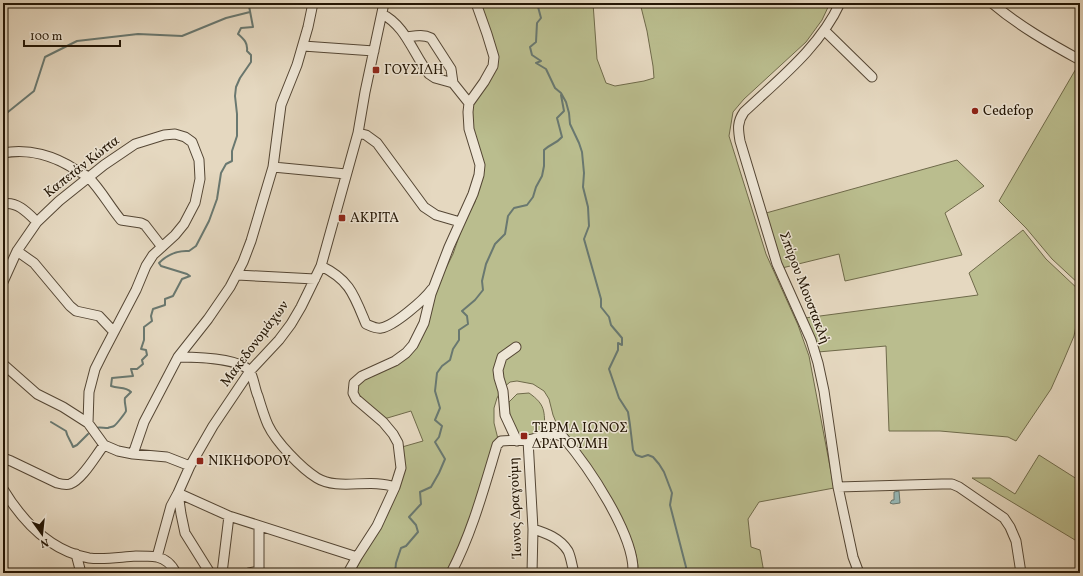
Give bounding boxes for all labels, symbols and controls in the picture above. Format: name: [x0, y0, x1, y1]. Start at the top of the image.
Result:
scale bar: [24, 22, 120, 48]
text: 100 m: [30, 29, 63, 45]
place label: ΓΟΥΣΙΔΗ: [384, 61, 444, 80]
marker: ΓΟΥΣΙΔΗ: [371, 65, 381, 75]
place label: Cedefop: [983, 102, 1034, 121]
marker: Cedefop: [970, 106, 980, 116]
street label: Καπετάν Κώττα: [40, 131, 124, 203]
place label: ΑΚΡΙΤΑ: [350, 209, 399, 228]
marker: ΑΚΡΙΤΑ: [337, 213, 347, 223]
street label: Σπύρου Μουστακλή: [774, 229, 834, 347]
street label: Μακεδονομάχων: [216, 297, 294, 391]
place label: ΤΕΡΜΑ ΙΩΝΟΣ ΔΡΑΓΟΥΜΗ: [532, 419, 628, 454]
marker: ΤΕΡΜΑ ΙΩΝΟΣ ΔΡΑΓΟΥΜΗ: [519, 431, 529, 441]
place label: ΝΙΚΗΦΟΡΟΥ: [208, 452, 291, 471]
marker: ΝΙΚΗΦΟΡΟΥ: [195, 456, 205, 466]
street label: Ίωνος Δραγούμη: [505, 457, 527, 559]
north arrow: [22, 514, 62, 554]
text: N: [38, 534, 50, 550]

